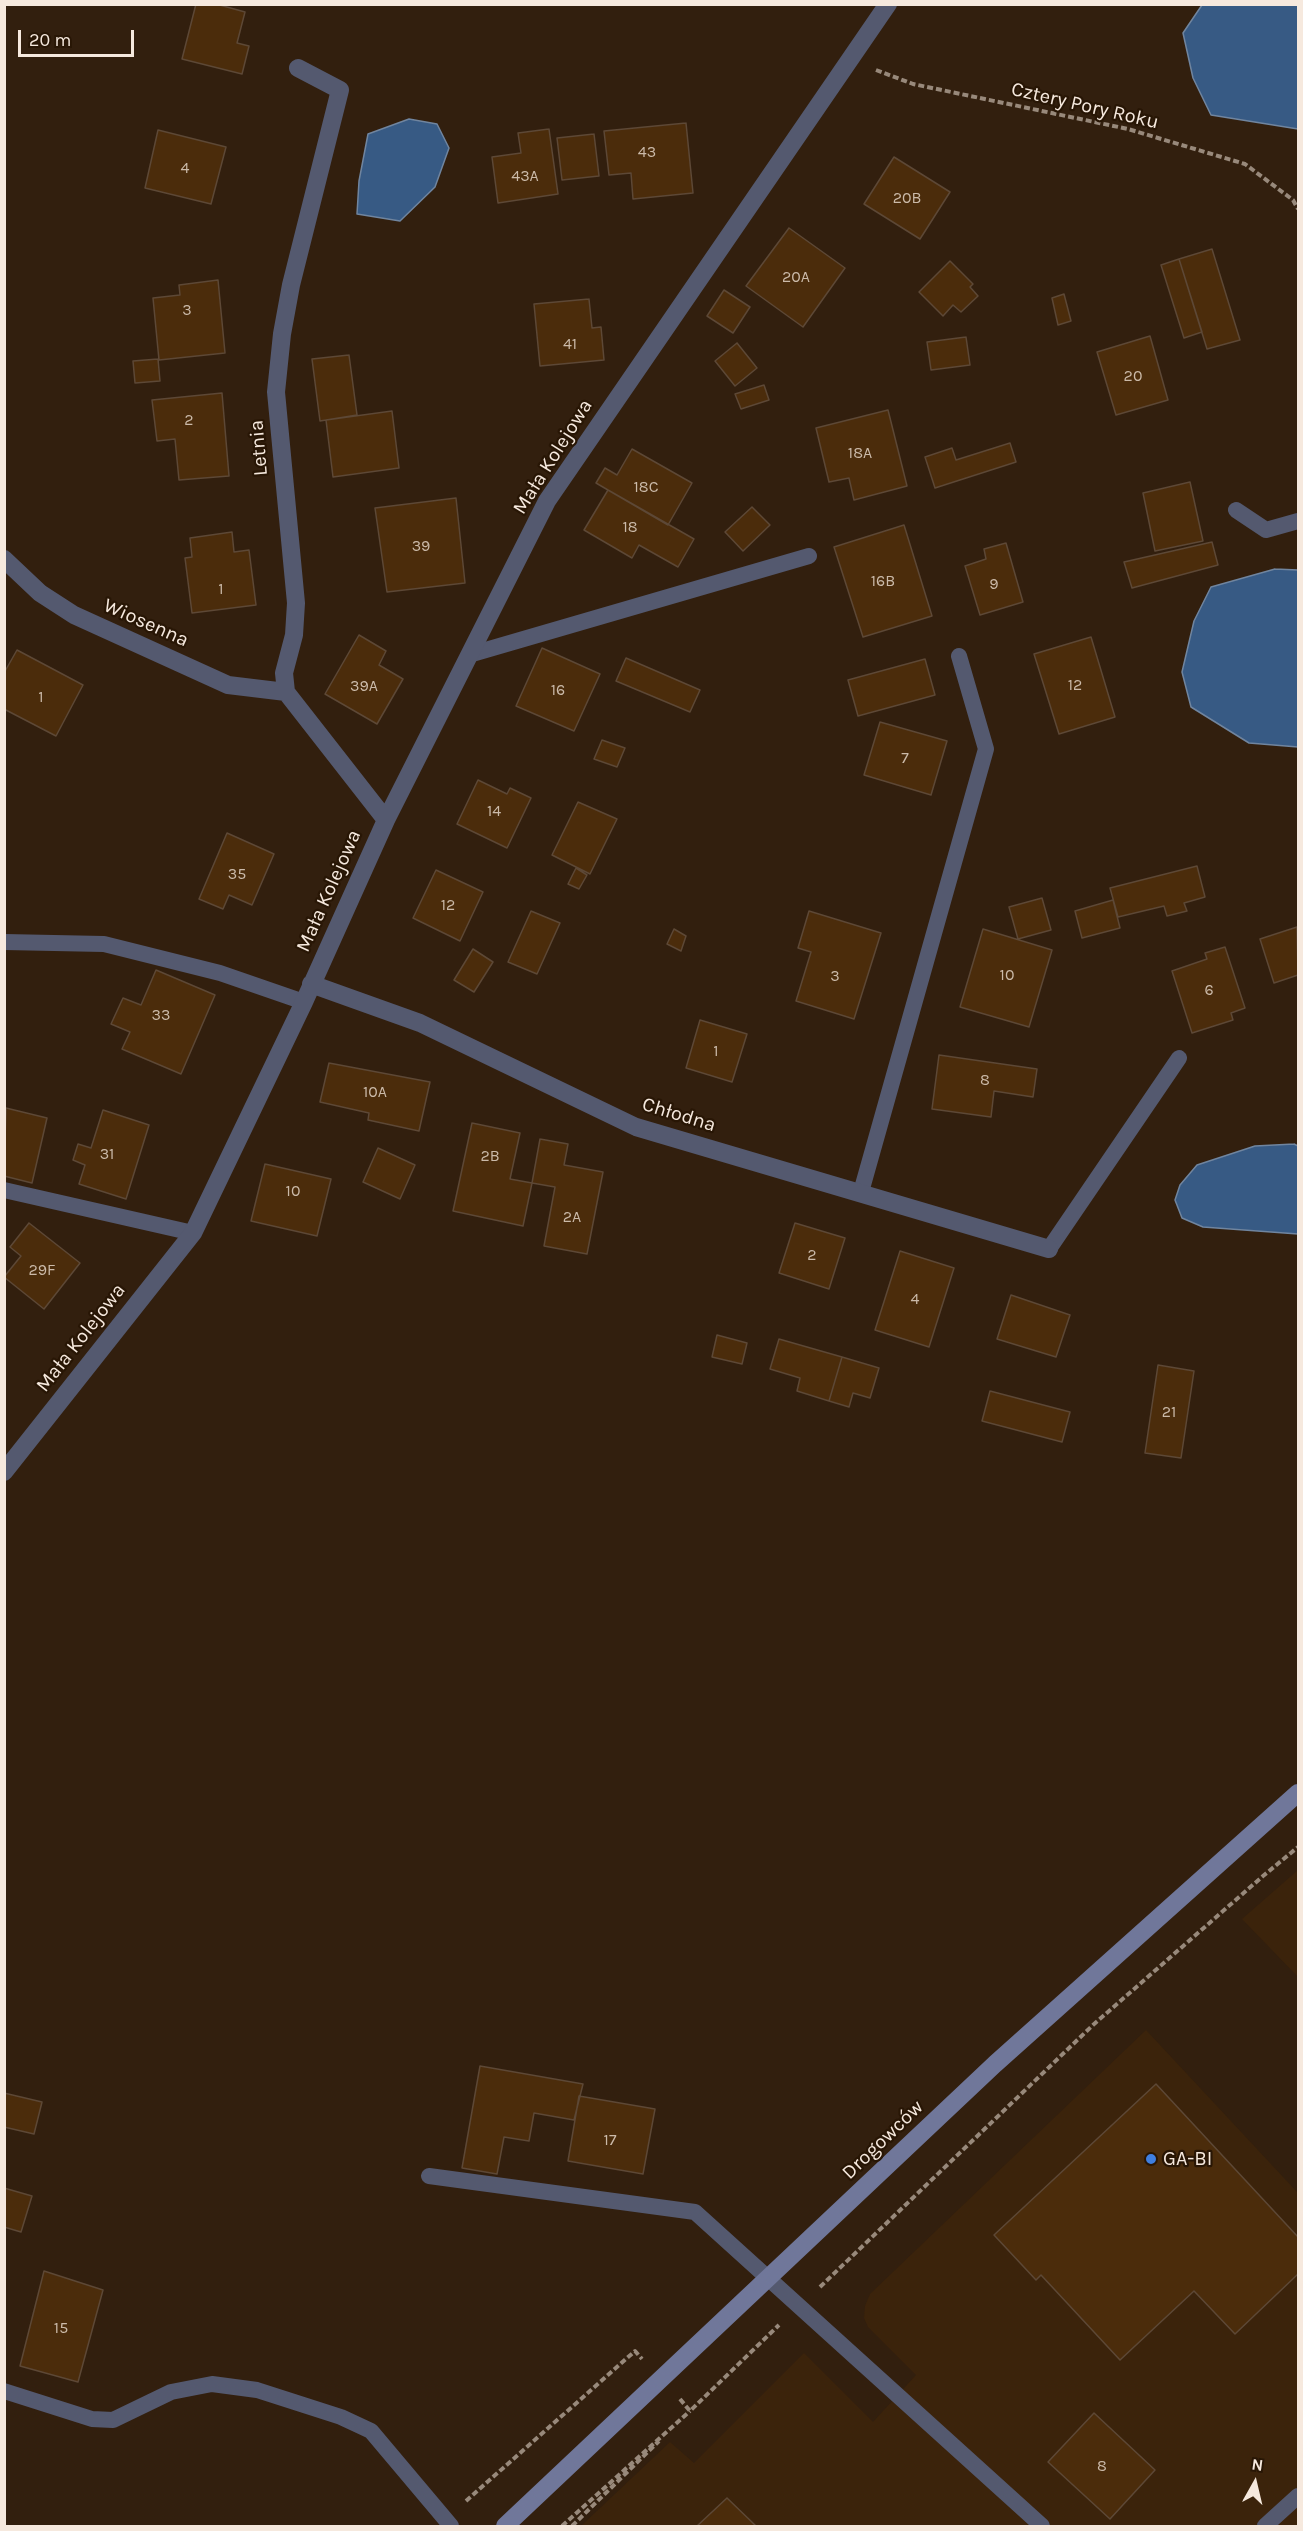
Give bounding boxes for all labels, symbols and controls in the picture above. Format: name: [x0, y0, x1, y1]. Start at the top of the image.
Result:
scale bar: [21, 18, 136, 56]
text: 20 m: [29, 29, 71, 51]
street label: Cztery Pory Roku: [1009, 77, 1161, 135]
house number: 43: [638, 142, 656, 162]
house number: 4: [181, 158, 189, 178]
house number: 43A: [511, 166, 539, 186]
house number: 20B: [893, 188, 921, 208]
house number: 20A: [782, 267, 810, 287]
house number: 3: [182, 300, 192, 320]
house number: 41: [563, 334, 577, 354]
house number: 20: [1124, 366, 1142, 386]
street label: Mała Kolejowa: [508, 395, 598, 519]
house number: 2: [184, 410, 194, 430]
street label: Letnia: [245, 419, 273, 477]
house number: 18A: [848, 443, 872, 463]
house number: 18C: [634, 477, 658, 497]
house number: 18: [622, 517, 638, 537]
house number: 39: [412, 536, 430, 556]
house number: 16B: [871, 571, 895, 591]
house number: 9: [989, 574, 999, 594]
house number: 1: [218, 579, 224, 599]
street label: Wiosenna: [100, 594, 192, 652]
house number: 12: [1068, 675, 1082, 695]
house number: 39A: [350, 676, 378, 696]
house number: 16: [551, 680, 565, 700]
house number: 1: [38, 687, 44, 707]
house number: 7: [901, 748, 909, 768]
house number: 14: [487, 801, 501, 821]
street label: Mała Kolejowa: [291, 826, 367, 956]
house number: 35: [228, 864, 246, 884]
house number: 12: [441, 895, 455, 915]
house number: 10: [1000, 965, 1014, 985]
house number: 3: [830, 966, 840, 986]
house number: 6: [1204, 980, 1214, 1000]
house number: 33: [152, 1005, 170, 1025]
house number: 1: [713, 1041, 719, 1061]
house number: 8: [980, 1070, 990, 1090]
house number: 10A: [363, 1082, 387, 1102]
street label: Chłodna: [639, 1092, 719, 1138]
house number: 31: [100, 1144, 114, 1164]
house number: 2B: [480, 1146, 500, 1166]
house number: 10: [286, 1181, 300, 1201]
house number: 2A: [563, 1207, 581, 1227]
house number: 2: [807, 1245, 817, 1265]
house number: 29F: [29, 1260, 55, 1280]
street label: Mała Kolejowa: [31, 1279, 131, 1397]
house number: 4: [911, 1289, 919, 1309]
house number: 21: [1162, 1402, 1176, 1422]
street label: Drogowców: [837, 2095, 929, 2185]
house number: 17: [604, 2130, 616, 2150]
place label: GA-BI: [1163, 2147, 1212, 2171]
marker: GA-BI: [1144, 2152, 1158, 2166]
house number: 15: [54, 2318, 68, 2338]
north arrow: [1225, 2453, 1285, 2513]
text: N: [1251, 2454, 1265, 2475]
house number: 8: [1097, 2456, 1107, 2476]

